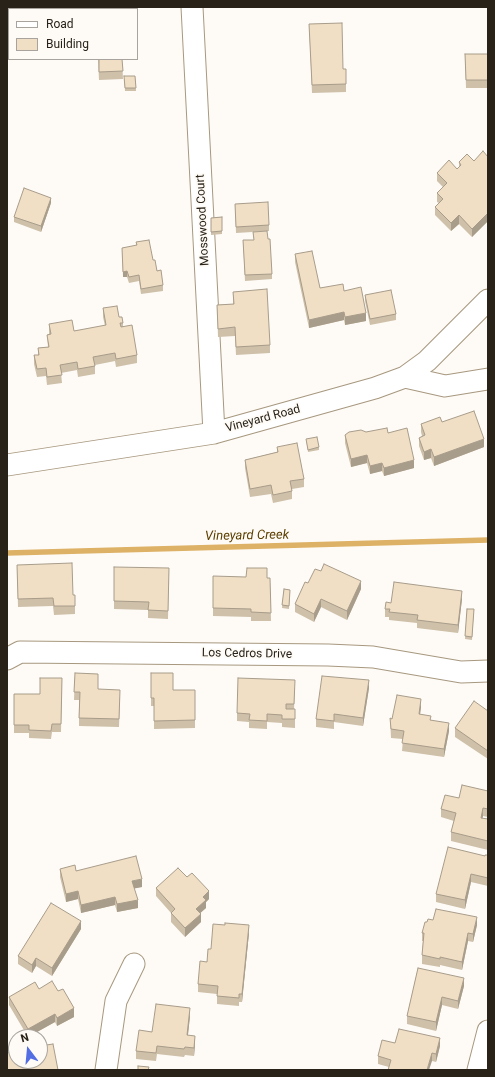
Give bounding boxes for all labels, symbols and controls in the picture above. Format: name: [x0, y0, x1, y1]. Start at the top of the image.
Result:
legend: [8, 8, 138, 60]
text: Road: [46, 17, 74, 31]
text: Building: [46, 37, 89, 51]
street label: Mosswood Court: [193, 174, 213, 266]
street label: Vineyard Road: [224, 402, 302, 436]
water label: Vineyard Creek: [205, 527, 289, 545]
street label: Los Cedros Drive: [202, 646, 292, 662]
north arrow: [8, 1029, 48, 1069]
text: N: [19, 1031, 30, 1045]

